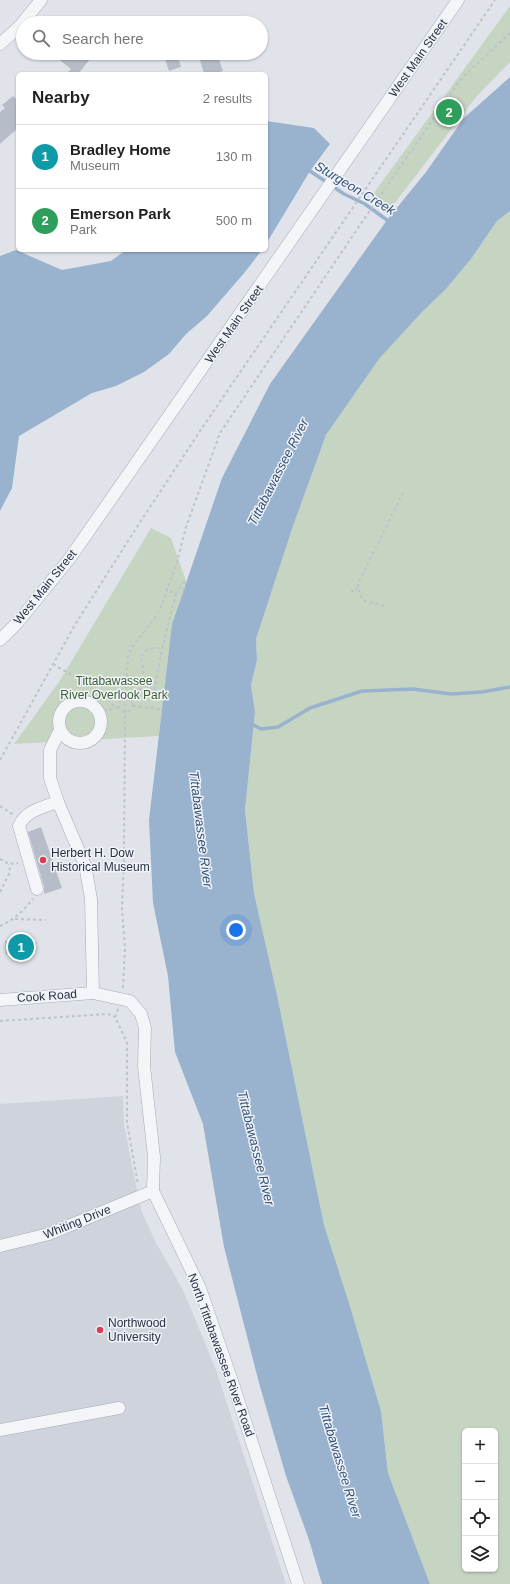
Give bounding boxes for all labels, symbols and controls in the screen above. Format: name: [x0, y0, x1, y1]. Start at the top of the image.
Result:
search box: [16, 16, 268, 60]
street label: West Main Street: [386, 16, 450, 100]
icon: search: [30, 27, 52, 49]
text: Search here: [62, 30, 144, 47]
text: Nearby: [32, 88, 90, 107]
text: 2 results: [203, 91, 252, 106]
pin: 2: [436, 97, 462, 127]
text: Bradley Home: [70, 141, 171, 158]
text: 1: [41, 149, 49, 164]
text: 130 m: [216, 149, 252, 164]
text: Museum: [70, 158, 120, 173]
water label: Sturgeon Creek: [312, 158, 399, 219]
text: Emerson Park: [70, 205, 171, 222]
text: 2: [41, 213, 49, 228]
text: 500 m: [216, 213, 252, 228]
text: Park: [70, 222, 97, 237]
street label: West Main Street: [202, 282, 266, 366]
water label: Tittabawassee River: [245, 416, 312, 528]
street label: West Main Street: [11, 546, 80, 627]
park label: Tittabawassee River Overlook Park: [60, 674, 169, 702]
water label: Tittabawassee River: [186, 770, 216, 889]
place label: Herbert H. Dow Historical Museum: [51, 846, 150, 874]
marker: Herbert H. Dow Historical Museum: [38, 855, 48, 865]
your location: [226, 920, 246, 940]
pin: 1: [8, 932, 34, 962]
street label: Cook Road: [17, 987, 77, 1005]
water label: Tittabawassee River: [234, 1089, 278, 1208]
street label: Whiting Drive: [41, 1202, 113, 1242]
street label: North Tittabawassee River Road: [185, 1271, 257, 1439]
place label: Northwood University: [108, 1316, 166, 1344]
marker: Northwood University: [95, 1325, 105, 1335]
water label: Tittabawassee River: [316, 1403, 365, 1520]
map controls: [462, 1428, 498, 1572]
button: +: [462, 1428, 498, 1464]
button: −: [462, 1464, 498, 1500]
button: locate: [462, 1500, 498, 1536]
button: layers: [462, 1536, 498, 1572]

